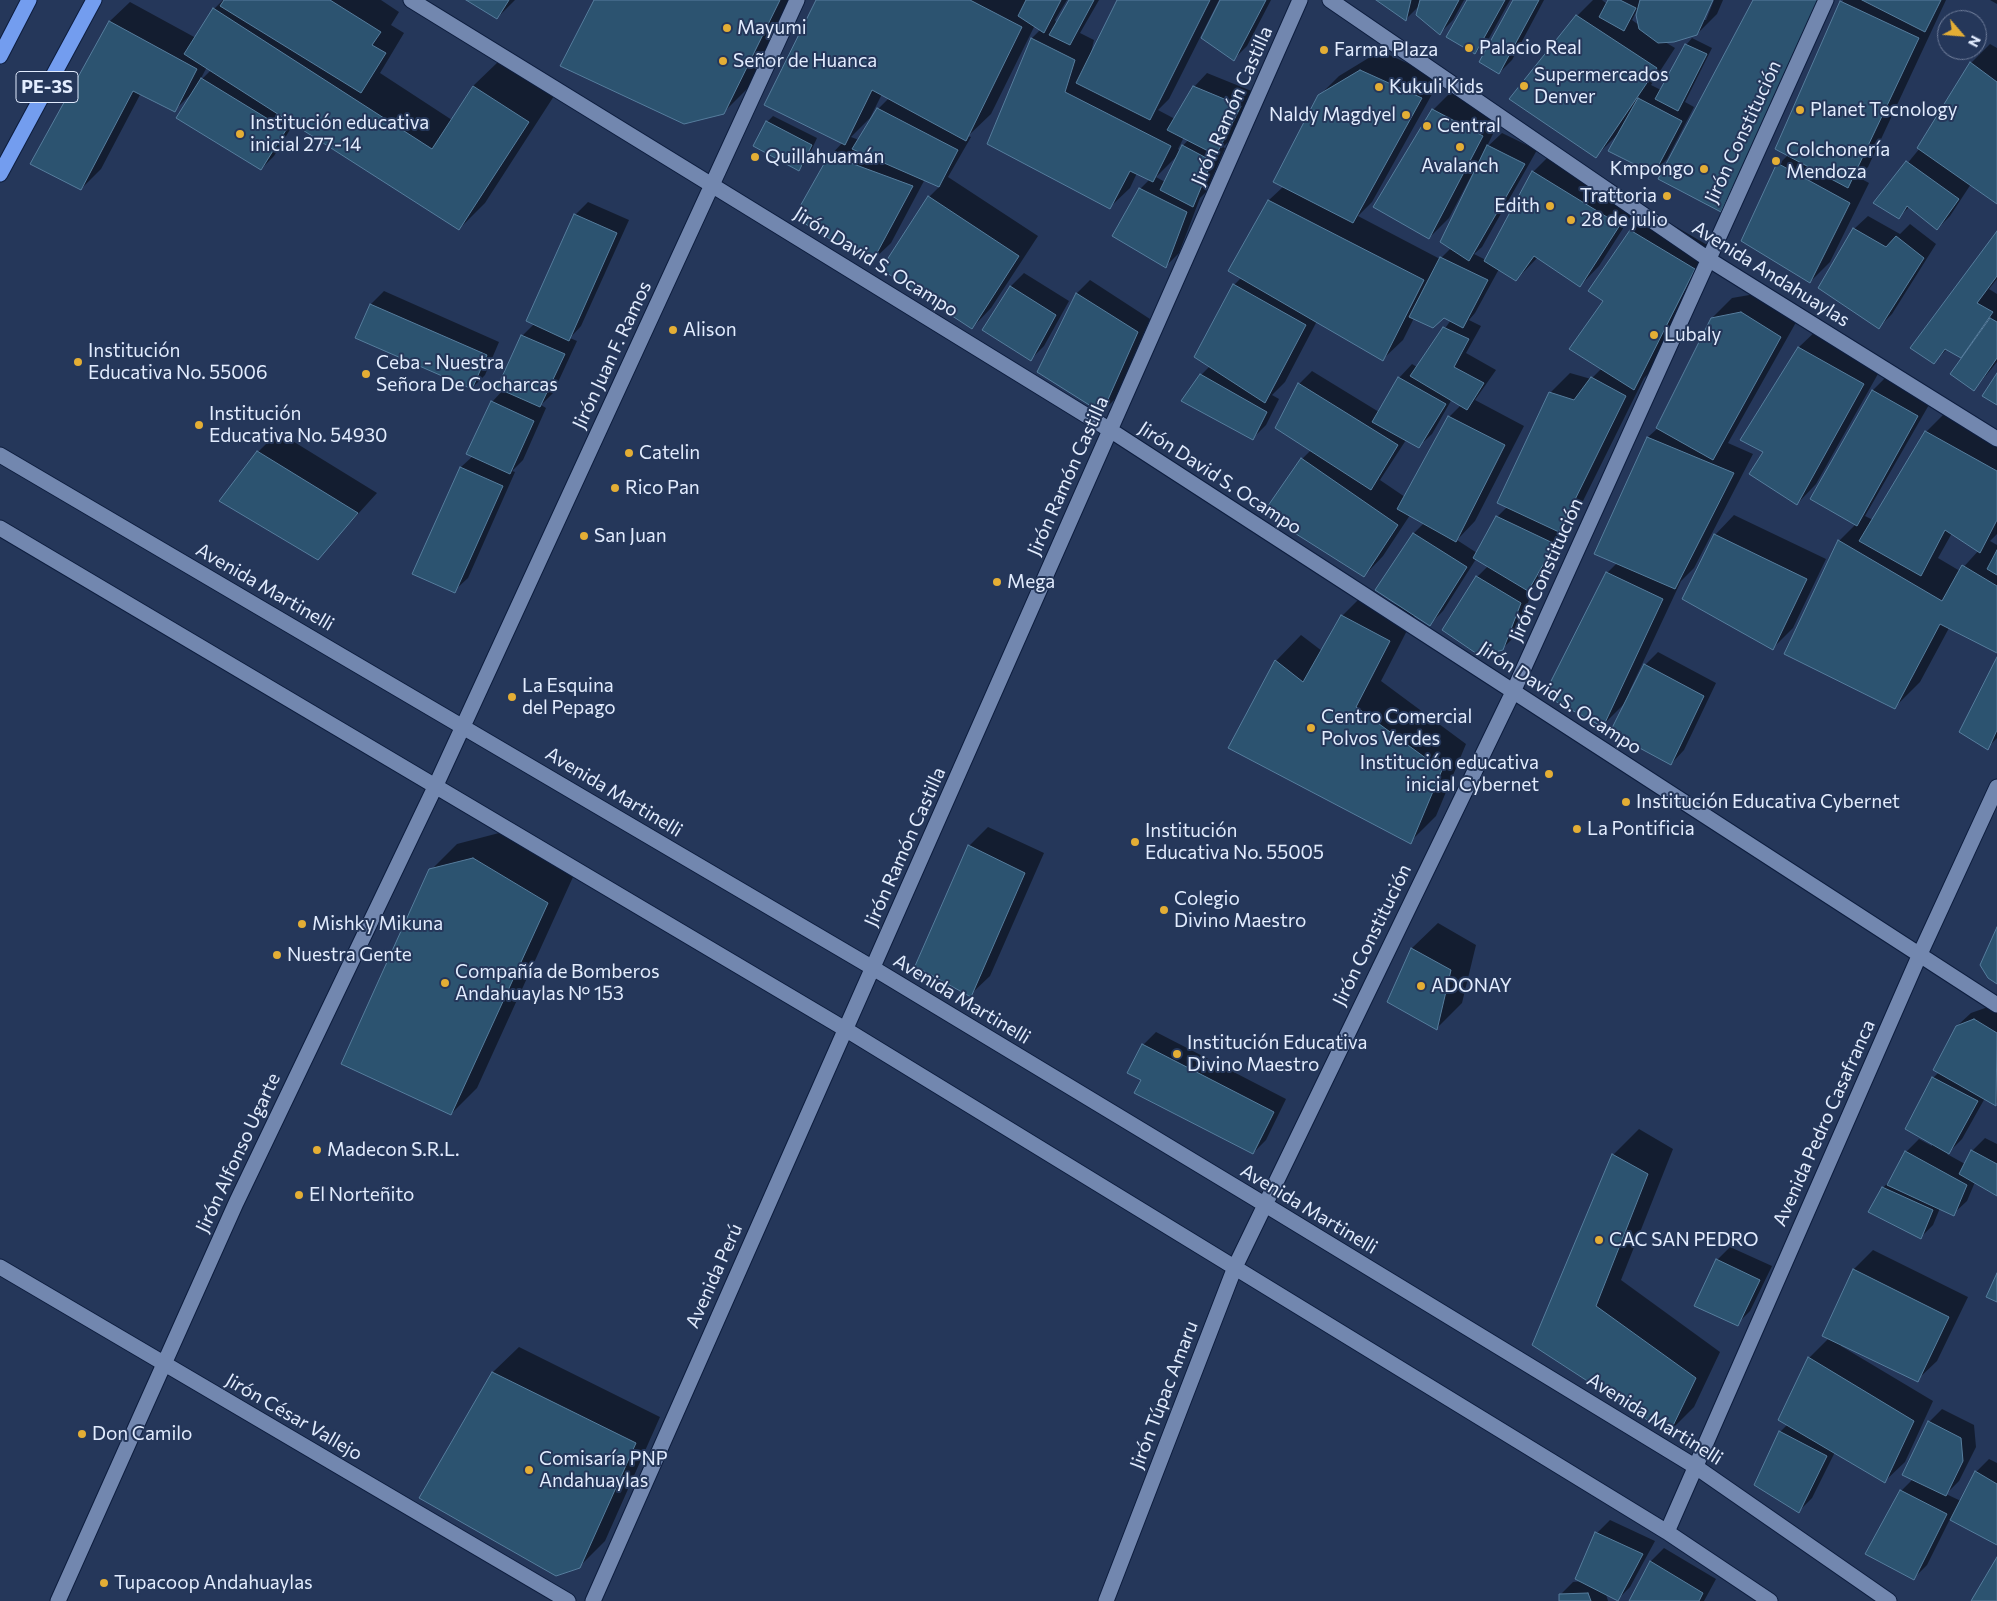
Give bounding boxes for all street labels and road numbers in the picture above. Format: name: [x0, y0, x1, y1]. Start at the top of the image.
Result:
street label: Jirón Ramón Castilla: [1187, 23, 1277, 189]
street label: Jirón Constitución: [1700, 57, 1786, 207]
road number: PE-3S: [16, 72, 78, 102]
street label: Jirón David S. Ocampo: [789, 202, 963, 322]
street label: Avenida Andahuaylas: [1688, 216, 1854, 332]
street label: Jirón Juan F. Ramos: [568, 277, 656, 433]
street label: Jirón Ramón Castilla: [1023, 393, 1113, 559]
street label: Jirón David S. Ocampo: [1134, 417, 1306, 539]
street label: Jirón Constitución: [1504, 495, 1588, 645]
street label: Avenida Martinelli: [192, 538, 338, 636]
street label: Jirón David S. Ocampo: [1474, 637, 1646, 759]
street label: Avenida Martinelli: [541, 742, 687, 842]
street label: Jirón Ramón Castilla: [860, 764, 950, 930]
street label: Jirón Constitución: [1328, 860, 1416, 1010]
street label: Avenida Martinelli: [889, 949, 1035, 1049]
street label: Avenida Pedro Casafranca: [1768, 1016, 1880, 1230]
street label: Jirón Alfonso Ugarte: [191, 1069, 285, 1237]
street label: Avenida Martinelli: [1236, 1159, 1382, 1259]
street label: Avenida Perú: [681, 1220, 747, 1332]
street label: Jirón Túpac Amaru: [1125, 1318, 1203, 1472]
street label: Avenida Martinelli: [1583, 1368, 1727, 1470]
street label: Jirón César Vallejo: [222, 1369, 366, 1465]

